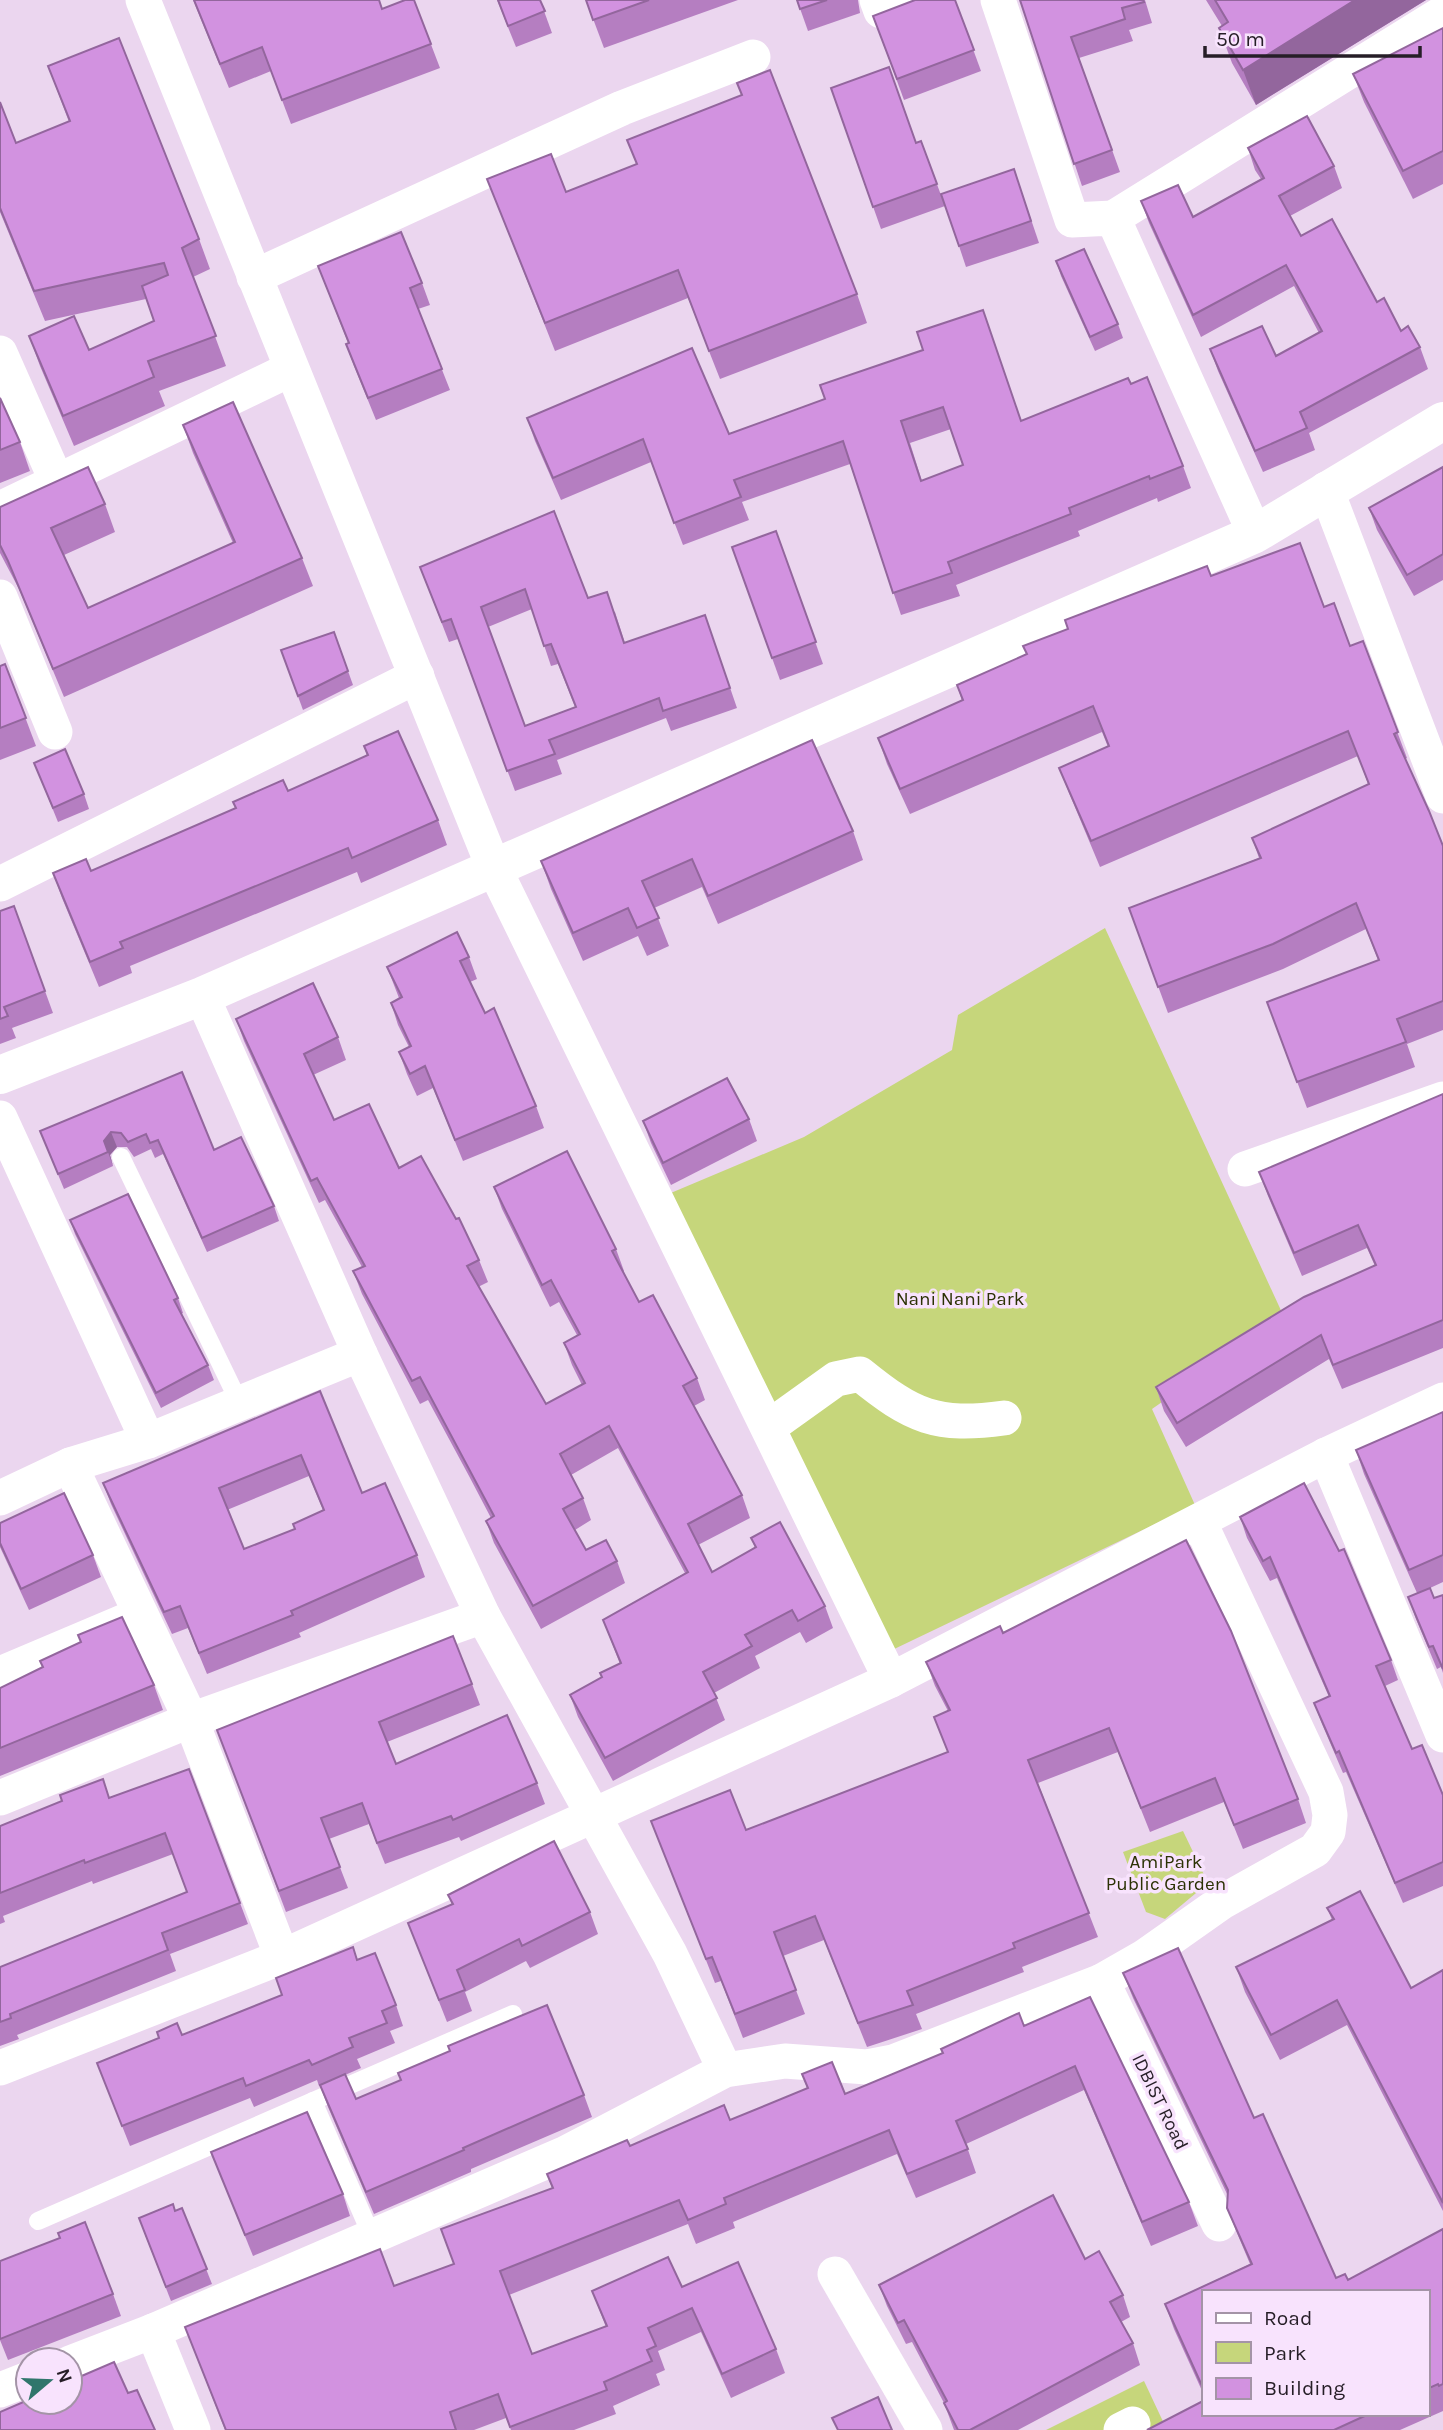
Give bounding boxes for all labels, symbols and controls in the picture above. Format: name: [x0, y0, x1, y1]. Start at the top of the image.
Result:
scale bar: [1205, 14, 1420, 58]
text: 50 m: [1216, 27, 1265, 51]
park label: Nani Nani Park: [896, 1288, 1025, 1310]
park label: AmiPark Public Garden: [1106, 1851, 1226, 1895]
street label: IDBIST Road: [1127, 2050, 1193, 2154]
legend: [1202, 2290, 1429, 2416]
text: Road: [1264, 2306, 1312, 2330]
text: Park: [1264, 2341, 1307, 2365]
north arrow: [14, 2346, 84, 2416]
text: N: [52, 2366, 77, 2386]
text: Building: [1264, 2376, 1345, 2400]

